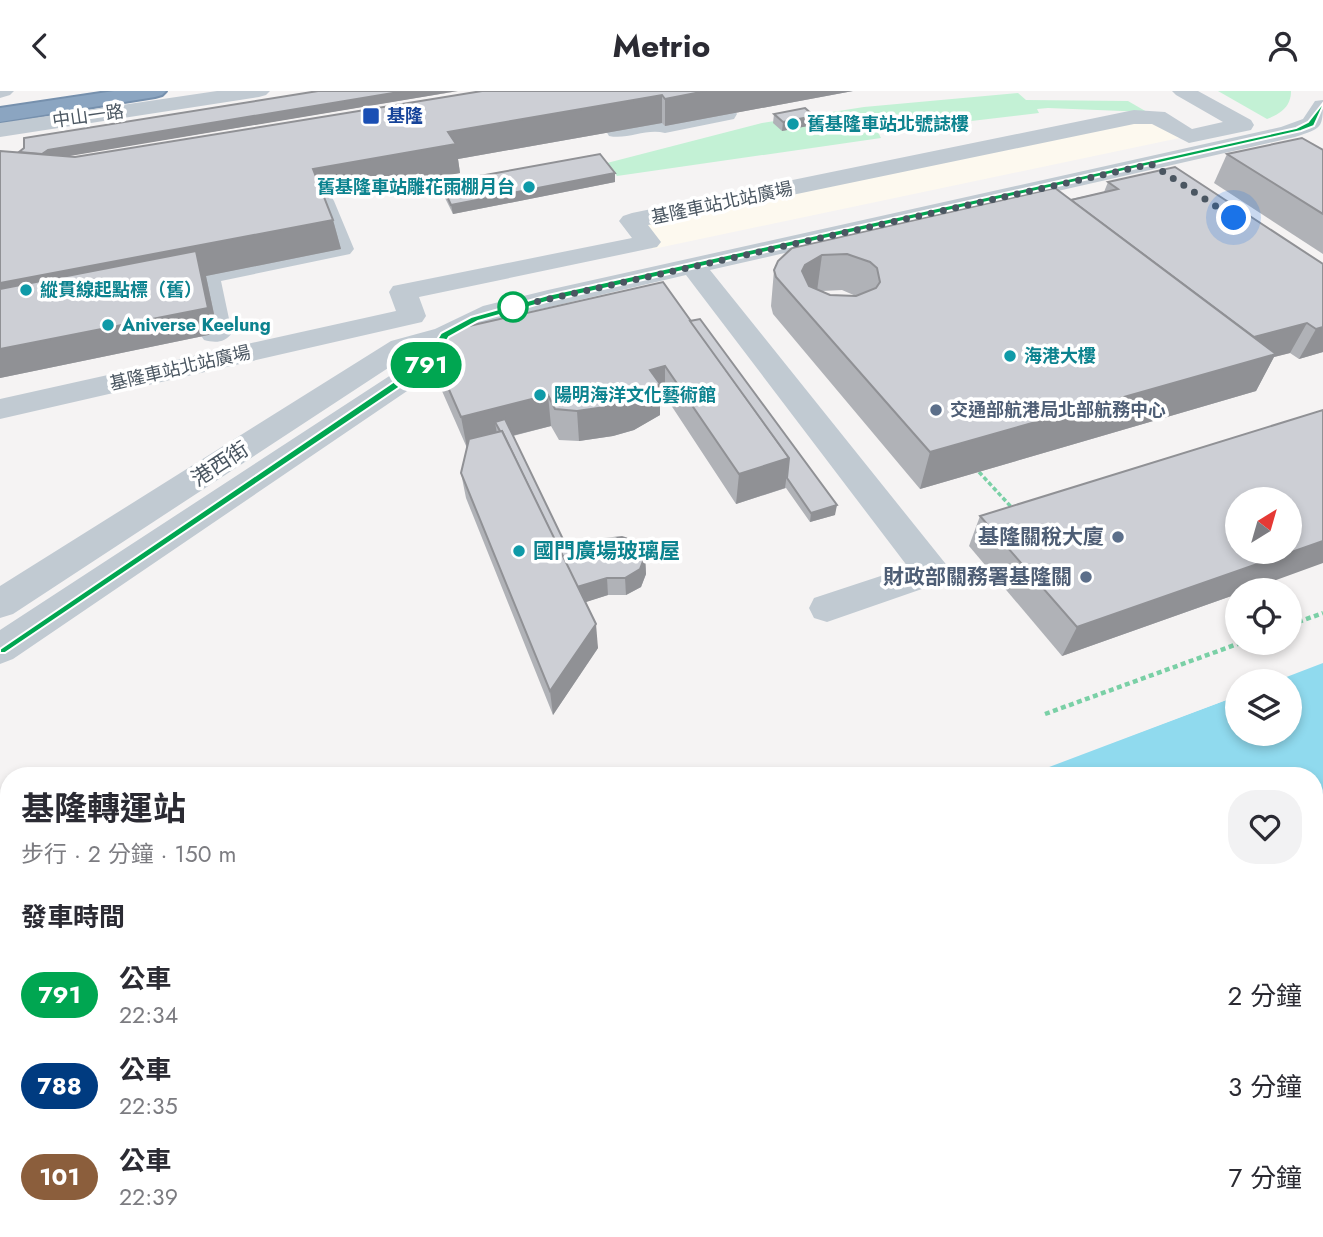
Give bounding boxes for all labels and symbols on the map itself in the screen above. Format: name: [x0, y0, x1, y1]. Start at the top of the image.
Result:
street label: 中山一路: [51, 98, 125, 134]
place label: 基隆: [387, 103, 423, 129]
marker: 基隆: [361, 106, 381, 126]
place label: 舊基隆車站北號誌樓: [807, 111, 969, 137]
marker: 舊基隆車站北號誌樓: [785, 116, 801, 132]
place label: 舊基隆車站雕花雨棚月台: [317, 174, 515, 200]
street label: 基隆車站北站廣場: [649, 175, 795, 231]
marker: 舊基隆車站雕花雨棚月台: [521, 179, 537, 195]
your location: [1216, 200, 1251, 235]
place label: 縱貫線起點標（舊）: [40, 277, 202, 303]
marker: 縱貫線起點標（舊）: [18, 282, 34, 298]
unlabelled marker: [498, 292, 528, 322]
place label: Aniverse Keelung: [121, 312, 271, 338]
marker: Aniverse Keelung: [100, 317, 116, 333]
street label: 基隆車站北站廣場: [107, 339, 253, 397]
line badge: 791: [386, 342, 466, 388]
place label: 海港大樓: [1024, 343, 1096, 369]
marker: 海港大樓: [1002, 348, 1018, 364]
place label: 陽明海洋文化藝術館: [554, 382, 716, 408]
marker: 陽明海洋文化藝術館: [532, 387, 548, 403]
place label: 交通部航港局北部航務中心: [950, 397, 1166, 423]
marker: 交通部航港局北部航務中心: [928, 402, 944, 418]
street label: 港西街: [185, 434, 255, 494]
north arrow: [1225, 487, 1302, 563]
place label: 基隆關稅大廈: [978, 522, 1104, 552]
marker: 基隆關稅大廈: [1110, 529, 1126, 545]
place label: 國門廣場玻璃屋: [533, 536, 680, 566]
marker: 國門廣場玻璃屋: [511, 543, 527, 559]
place label: 財政部關務署基隆關: [883, 562, 1072, 592]
marker: 財政部關務署基隆關: [1078, 569, 1094, 585]

